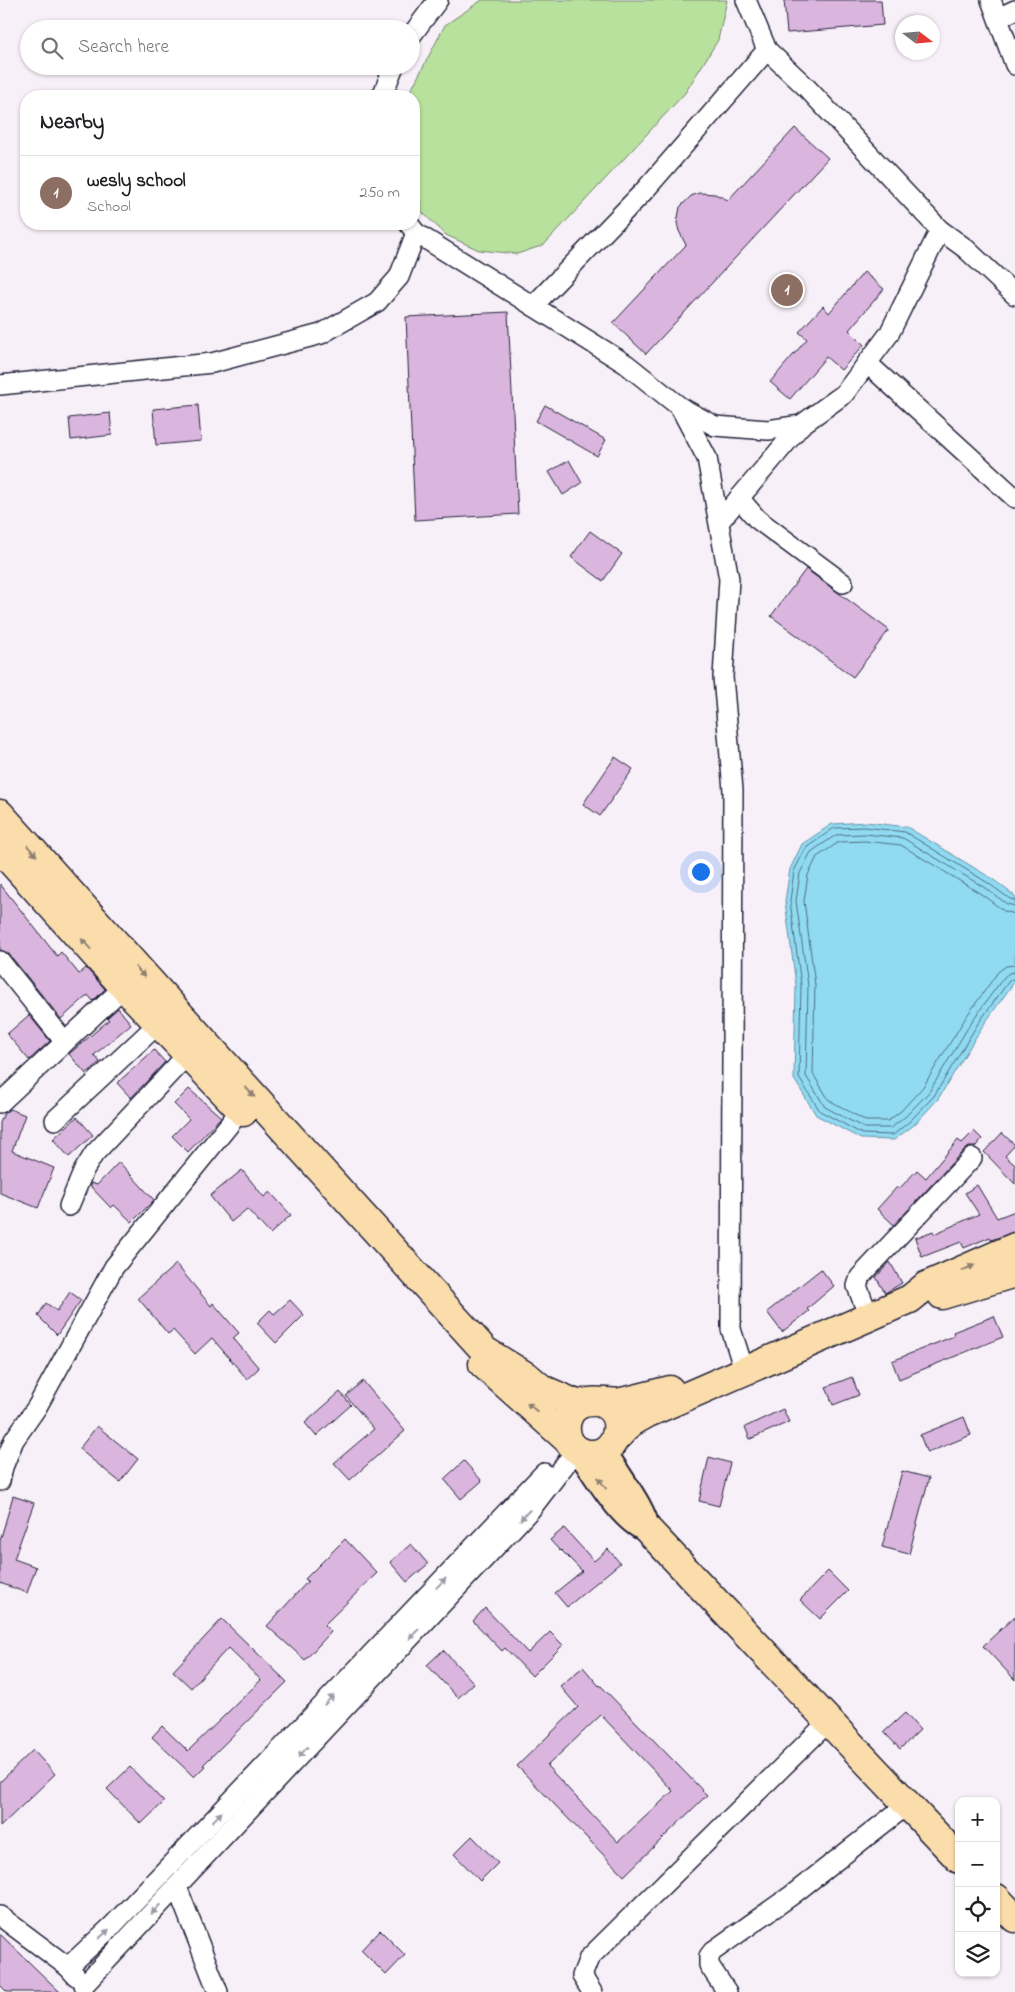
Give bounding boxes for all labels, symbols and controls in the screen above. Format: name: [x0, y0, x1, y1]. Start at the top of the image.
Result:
north arrow: [895, 15, 940, 60]
search box: [20, 20, 420, 75]
icon: search: [38, 34, 66, 62]
text: Search here: [78, 34, 169, 61]
text: Nearby: [40, 108, 104, 138]
text: wesly school: [87, 168, 186, 195]
text: 1: [53, 181, 59, 205]
text: 250 m: [360, 181, 400, 205]
text: School: [87, 195, 131, 219]
pin: 1: [771, 271, 803, 309]
one-way arrow: [26, 844, 38, 856]
your location: [688, 859, 714, 885]
one-way arrow: [80, 939, 92, 951]
one-way arrow: [134, 965, 146, 977]
one-way arrow: [244, 1085, 255, 1098]
one-way arrow: [961, 1263, 975, 1271]
one-way arrow: [525, 1402, 538, 1413]
one-way arrow: [597, 1476, 607, 1490]
one-way arrow: [519, 1509, 531, 1521]
one-way arrow: [435, 1577, 447, 1589]
one-way arrow: [408, 1628, 420, 1640]
one-way arrow: [323, 1694, 335, 1706]
one-way arrow: [297, 1746, 309, 1758]
map controls: [955, 1797, 1000, 1977]
button: +: [955, 1797, 1000, 1842]
one-way arrow: [211, 1812, 223, 1824]
button: −: [955, 1842, 1000, 1887]
button: locate: [955, 1887, 1000, 1932]
one-way arrow: [150, 1903, 162, 1915]
one-way arrow: [97, 1928, 109, 1940]
button: layers: [955, 1932, 1000, 1977]

